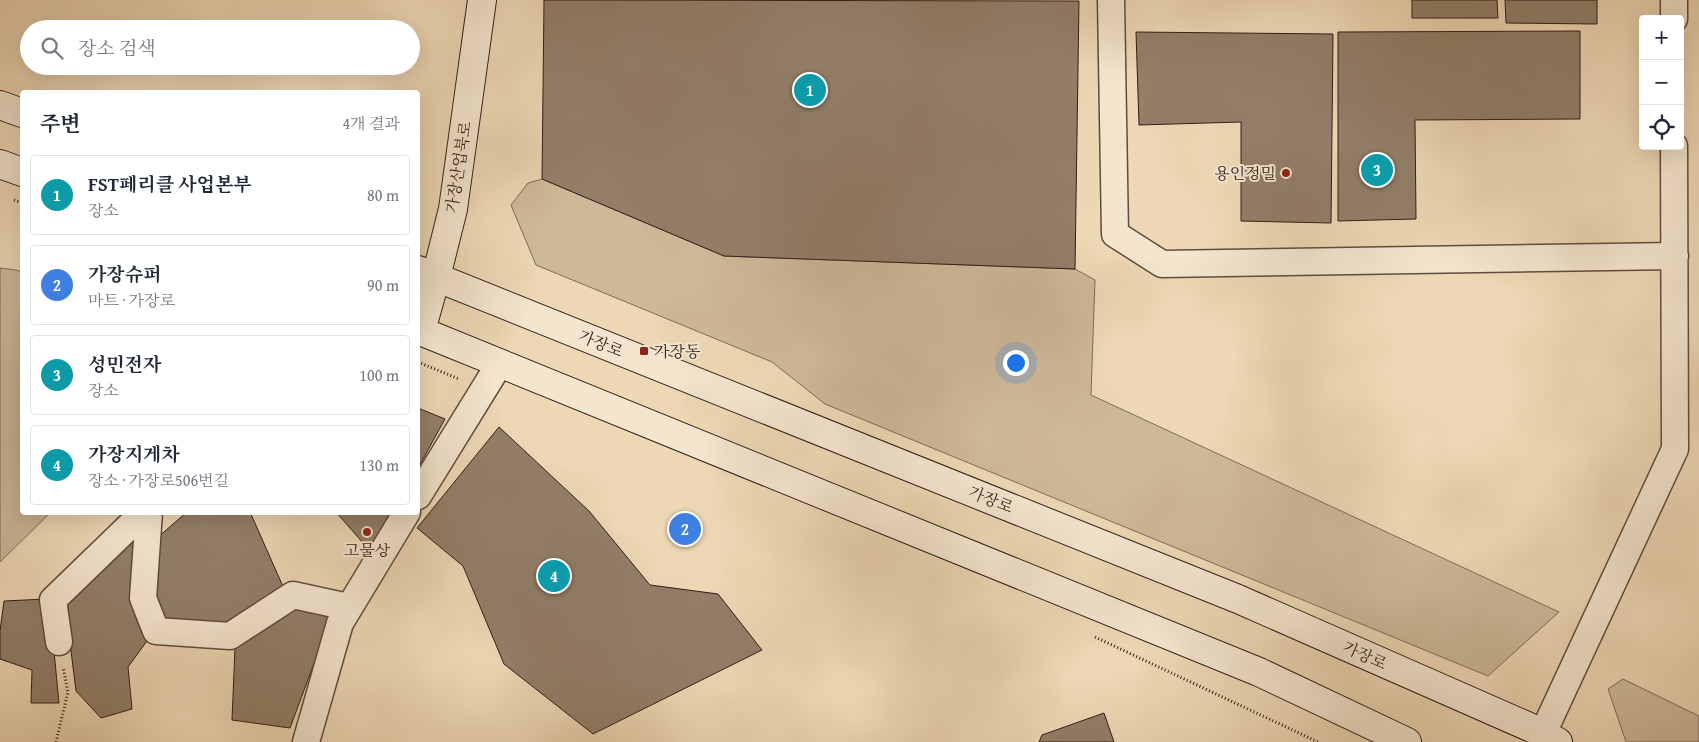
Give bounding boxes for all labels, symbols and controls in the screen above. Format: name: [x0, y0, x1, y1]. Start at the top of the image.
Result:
map controls: [1639, 15, 1684, 150]
button: +: [1639, 15, 1684, 60]
search box: [20, 20, 420, 75]
icon: search: [38, 34, 66, 62]
text: 장소 검색: [78, 34, 156, 62]
button: −: [1639, 60, 1684, 105]
pin: 1: [794, 71, 826, 109]
button: locate: [1639, 105, 1684, 150]
text: 주변: [40, 108, 81, 139]
text: 4개 결과: [342, 111, 400, 135]
street label: 가장산업북로: [439, 119, 477, 215]
pin: 3: [1361, 151, 1393, 189]
place label: 용인정밀: [1214, 161, 1276, 185]
marker: 용인정밀: [1280, 167, 1292, 179]
text: FST페리클 사업본부: [88, 170, 252, 198]
text: 1: [53, 183, 61, 207]
text: 80 m: [367, 183, 399, 207]
text: 장소: [88, 198, 119, 222]
text: 가장슈퍼: [88, 260, 161, 288]
text: 2: [53, 273, 61, 297]
text: 90 m: [367, 273, 399, 297]
text: 마트 · 가장로: [88, 288, 175, 312]
street label: 가장로: [575, 323, 627, 363]
place label: 가장동: [654, 339, 701, 363]
marker: 가장동: [638, 345, 650, 357]
text: 성민전자: [88, 350, 161, 378]
your location: [1003, 350, 1029, 376]
text: 3: [53, 363, 61, 387]
text: 100 m: [359, 363, 399, 387]
text: 장소: [88, 378, 119, 402]
text: 가장지게차: [88, 440, 180, 468]
text: 4: [53, 453, 61, 477]
text: 130 m: [359, 453, 399, 477]
text: 장소 · 가장로506번길: [88, 468, 229, 492]
street label: 가장로: [965, 479, 1017, 519]
pin: 2: [669, 510, 701, 548]
marker: 고물상: [361, 526, 373, 538]
place label: 고물상: [344, 538, 391, 562]
pin: 4: [538, 557, 570, 595]
street label: 가장로: [1339, 635, 1392, 676]

